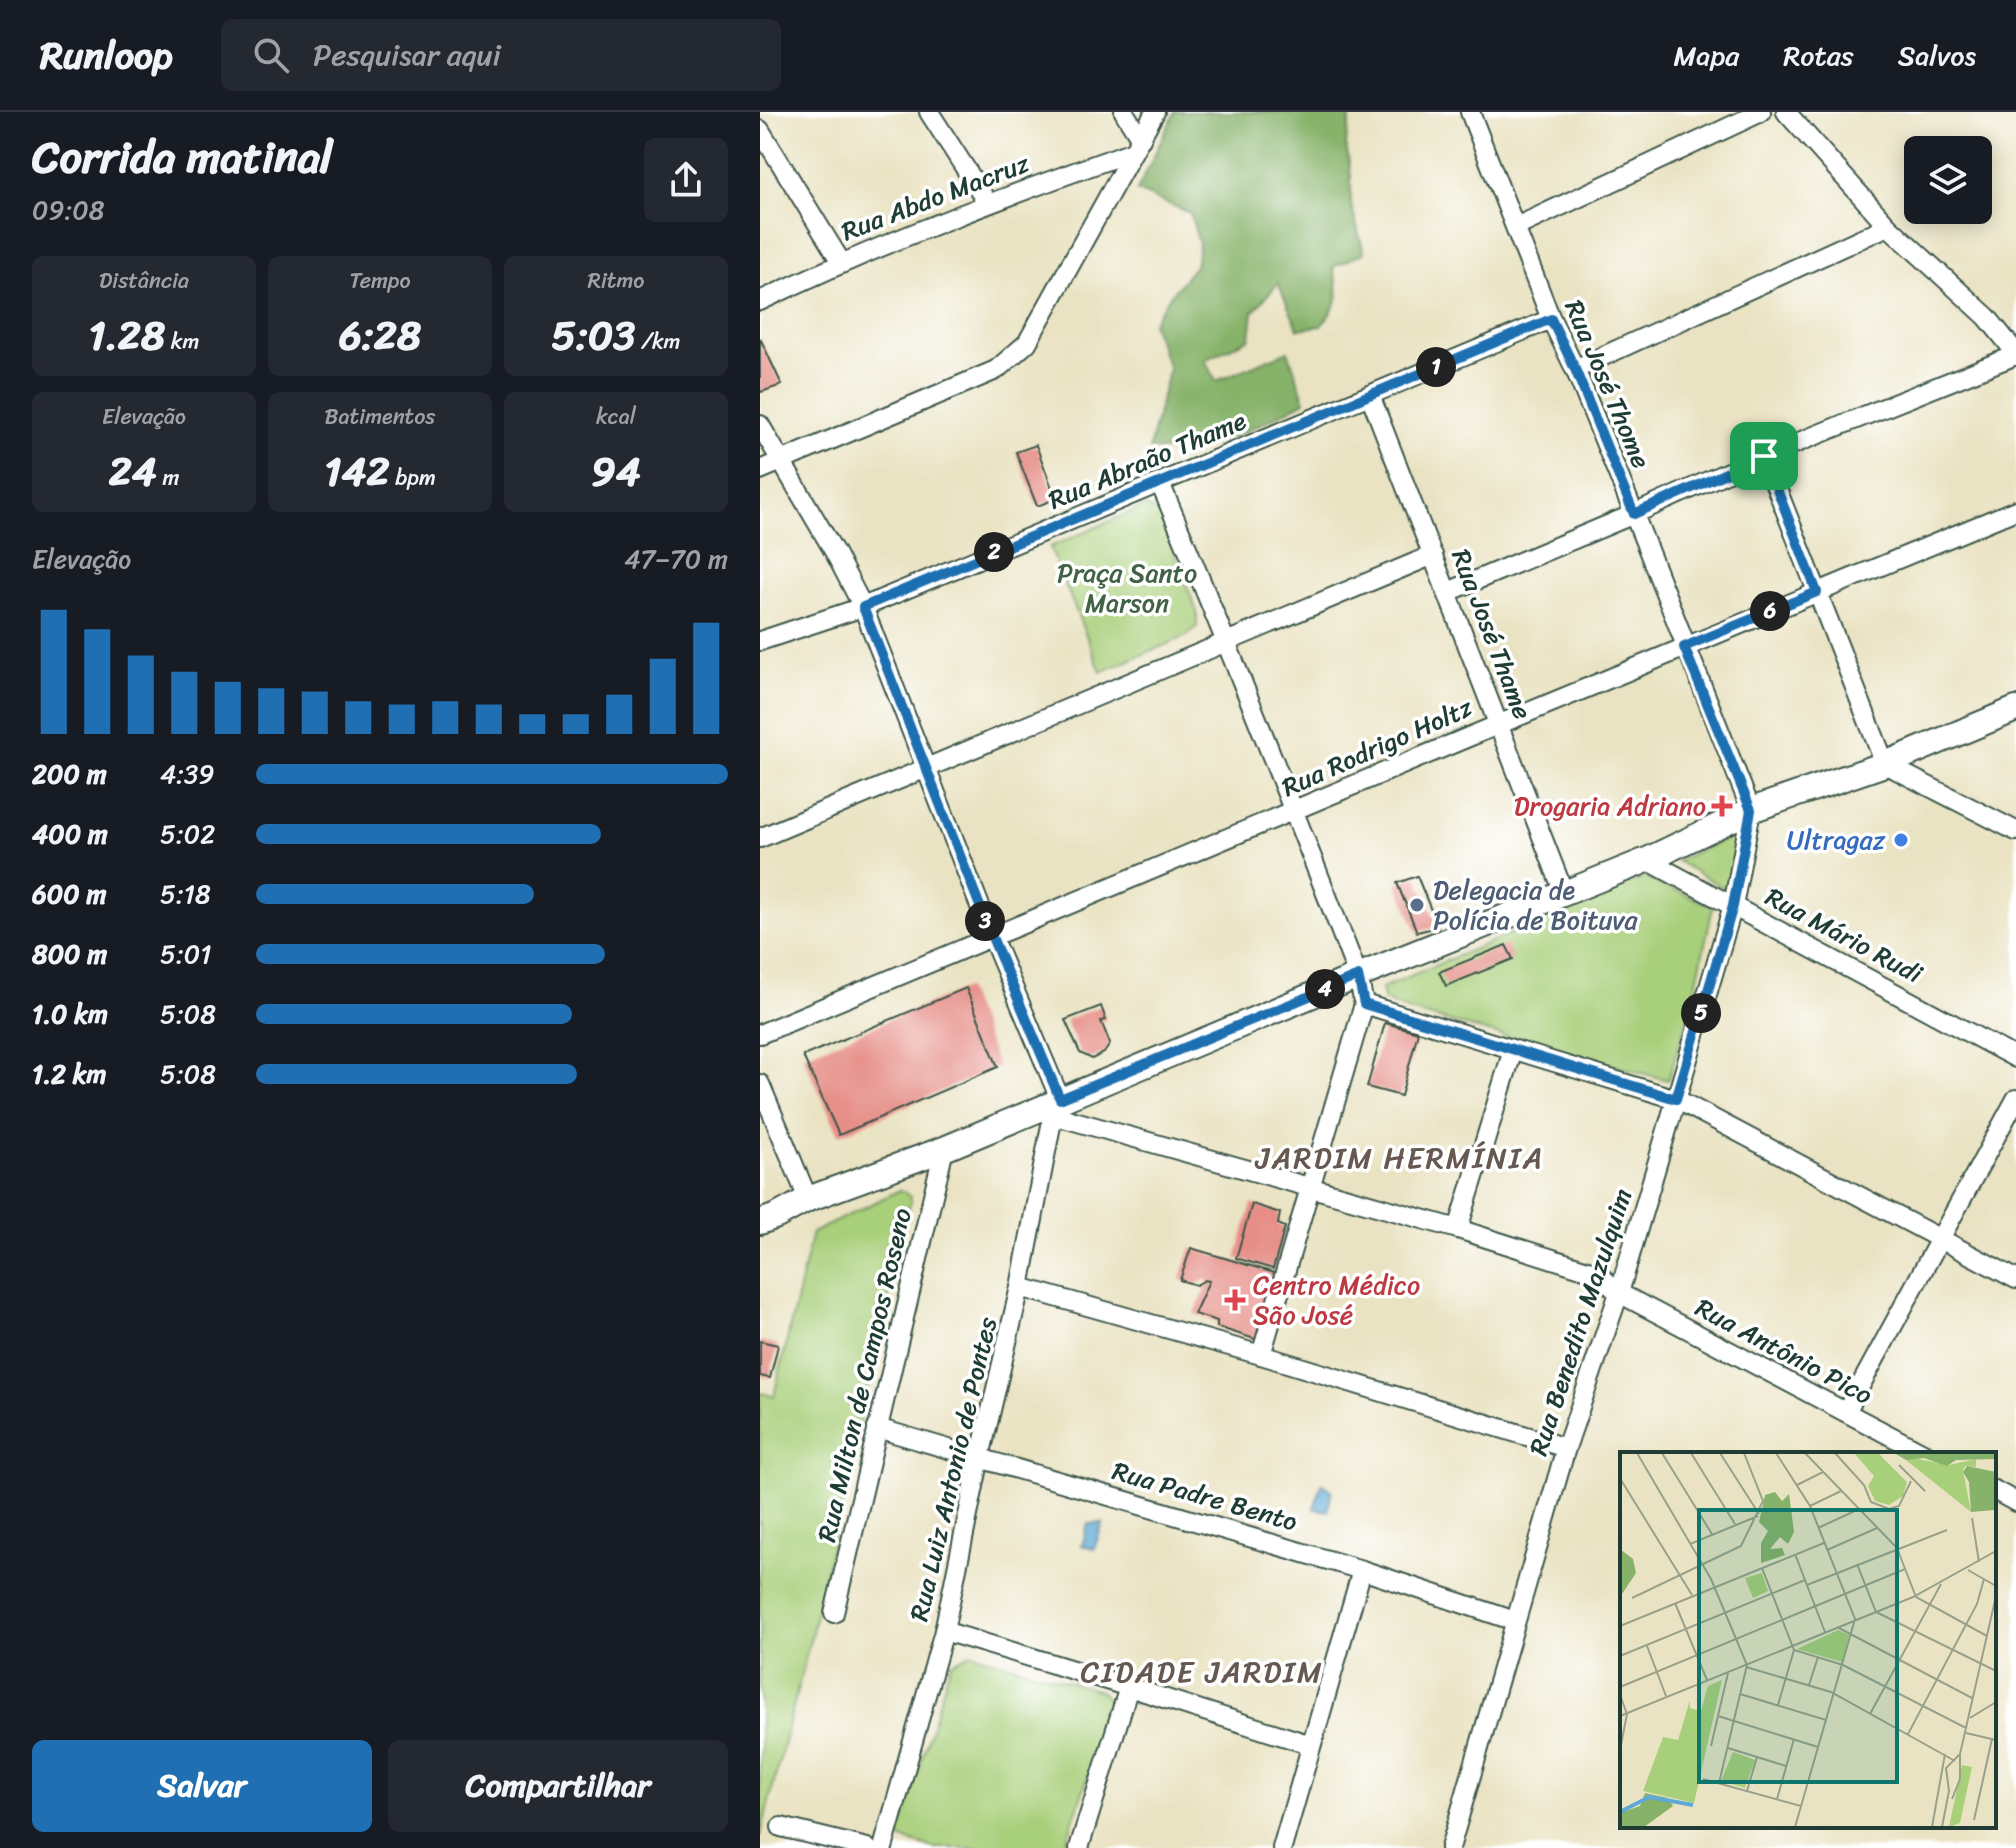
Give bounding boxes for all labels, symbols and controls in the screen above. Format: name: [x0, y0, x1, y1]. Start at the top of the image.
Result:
search box: [221, 19, 781, 91]
text: Runloop: [40, 22, 173, 89]
text: Pesquisar aqui: [313, 28, 501, 82]
text: Mapa: [1673, 31, 1739, 80]
text: Rotas: [1783, 31, 1854, 80]
text: Salvos: [1898, 31, 1976, 80]
icon: search: [249, 33, 293, 77]
text: Corrida matinal: [32, 118, 333, 196]
map controls: [1904, 136, 1992, 224]
button: layers: [1904, 136, 1992, 224]
button: share: [644, 138, 728, 222]
street label: Rua Abdo Macruz: [834, 140, 1036, 254]
text: 09:08: [32, 187, 104, 233]
text: Distância: [99, 261, 189, 300]
text: Tempo: [349, 261, 411, 300]
text: Ritmo: [587, 261, 645, 300]
street label: Rua José Thome: [1552, 292, 1664, 476]
text: 1.28: [89, 300, 165, 371]
text: 6:28: [339, 300, 421, 371]
text: 5:03: [552, 300, 635, 371]
text: km: [165, 322, 199, 361]
text: /km: [635, 322, 680, 361]
pin: 1: [1416, 347, 1456, 387]
text: 1: [1431, 347, 1441, 386]
text: Elevação: [102, 397, 186, 436]
text: Batimentos: [325, 397, 435, 436]
text: kcal: [596, 397, 636, 436]
street label: Rua Abraão Thame: [1041, 397, 1254, 522]
pin: [1730, 422, 1798, 490]
icon: arrive: [1742, 434, 1786, 478]
text: 24: [109, 436, 157, 507]
text: 142: [324, 436, 389, 507]
text: 94: [591, 436, 641, 507]
text: m: [157, 458, 179, 497]
text: bpm: [389, 458, 436, 497]
pin: 2: [974, 532, 1014, 572]
text: 2: [988, 532, 1000, 571]
text: Elevação: [32, 536, 131, 582]
text: 47–70 m: [624, 536, 728, 582]
street label: Rua José Thame: [1438, 542, 1546, 726]
park label: Praça Santo Marson: [1057, 550, 1197, 626]
pin: 6: [1750, 591, 1790, 631]
text: 6: [1764, 591, 1776, 630]
street label: Rua Rodrigo Holtz: [1274, 684, 1481, 810]
text: 200 m: [32, 751, 107, 797]
text: 4:39: [160, 751, 214, 797]
place label: Drogaria Adriano: [1514, 783, 1706, 829]
marker: Drogaria Adriano: [1713, 797, 1731, 815]
text: 400 m: [32, 811, 108, 857]
text: 5:02: [160, 811, 215, 857]
place label: Ultragaz: [1787, 817, 1886, 863]
marker: Ultragaz: [1892, 831, 1910, 849]
place label: Delegacia de Polícia de Boituva: [1433, 867, 1639, 943]
text: 600 m: [32, 871, 106, 917]
text: 5:18: [160, 871, 211, 917]
street label: Rua Mário Rudi: [1757, 874, 1932, 996]
marker: Delegacia de Polícia de Boituva: [1408, 896, 1426, 914]
pin: 3: [965, 901, 1005, 941]
text: 3: [979, 901, 991, 940]
text: 800 m: [32, 931, 107, 977]
text: 5:01: [160, 931, 211, 977]
pin: 4: [1305, 969, 1345, 1009]
text: 4: [1318, 969, 1332, 1008]
text: 1.0 km: [32, 991, 108, 1037]
text: 5:08: [160, 991, 216, 1037]
pin: 5: [1681, 993, 1721, 1033]
text: 5: [1694, 993, 1708, 1032]
text: 1.2 km: [32, 1051, 107, 1097]
text: 5:08: [160, 1051, 216, 1097]
district label: JARDIM HERMÍNIA: [1255, 1131, 1544, 1185]
street label: Rua Benedito Mazulquim: [1515, 1182, 1645, 1462]
street label: Rua Milton de Campos Roseno: [803, 1204, 925, 1546]
place label: Centro Médico São José: [1253, 1262, 1420, 1338]
street label: Rua Antônio Pico: [1687, 1285, 1881, 1417]
marker: Centro Médico São José: [1224, 1289, 1246, 1311]
street label: Rua Luiz Antonio de Pontes: [896, 1312, 1010, 1626]
street label: Rua Padre Bento: [1107, 1448, 1303, 1544]
inset map: [1620, 1452, 1996, 1828]
district label: CIDADE JARDIM: [1081, 1645, 1323, 1699]
button: Salvar: [32, 1740, 372, 1832]
button: Compartilhar: [388, 1740, 728, 1832]

